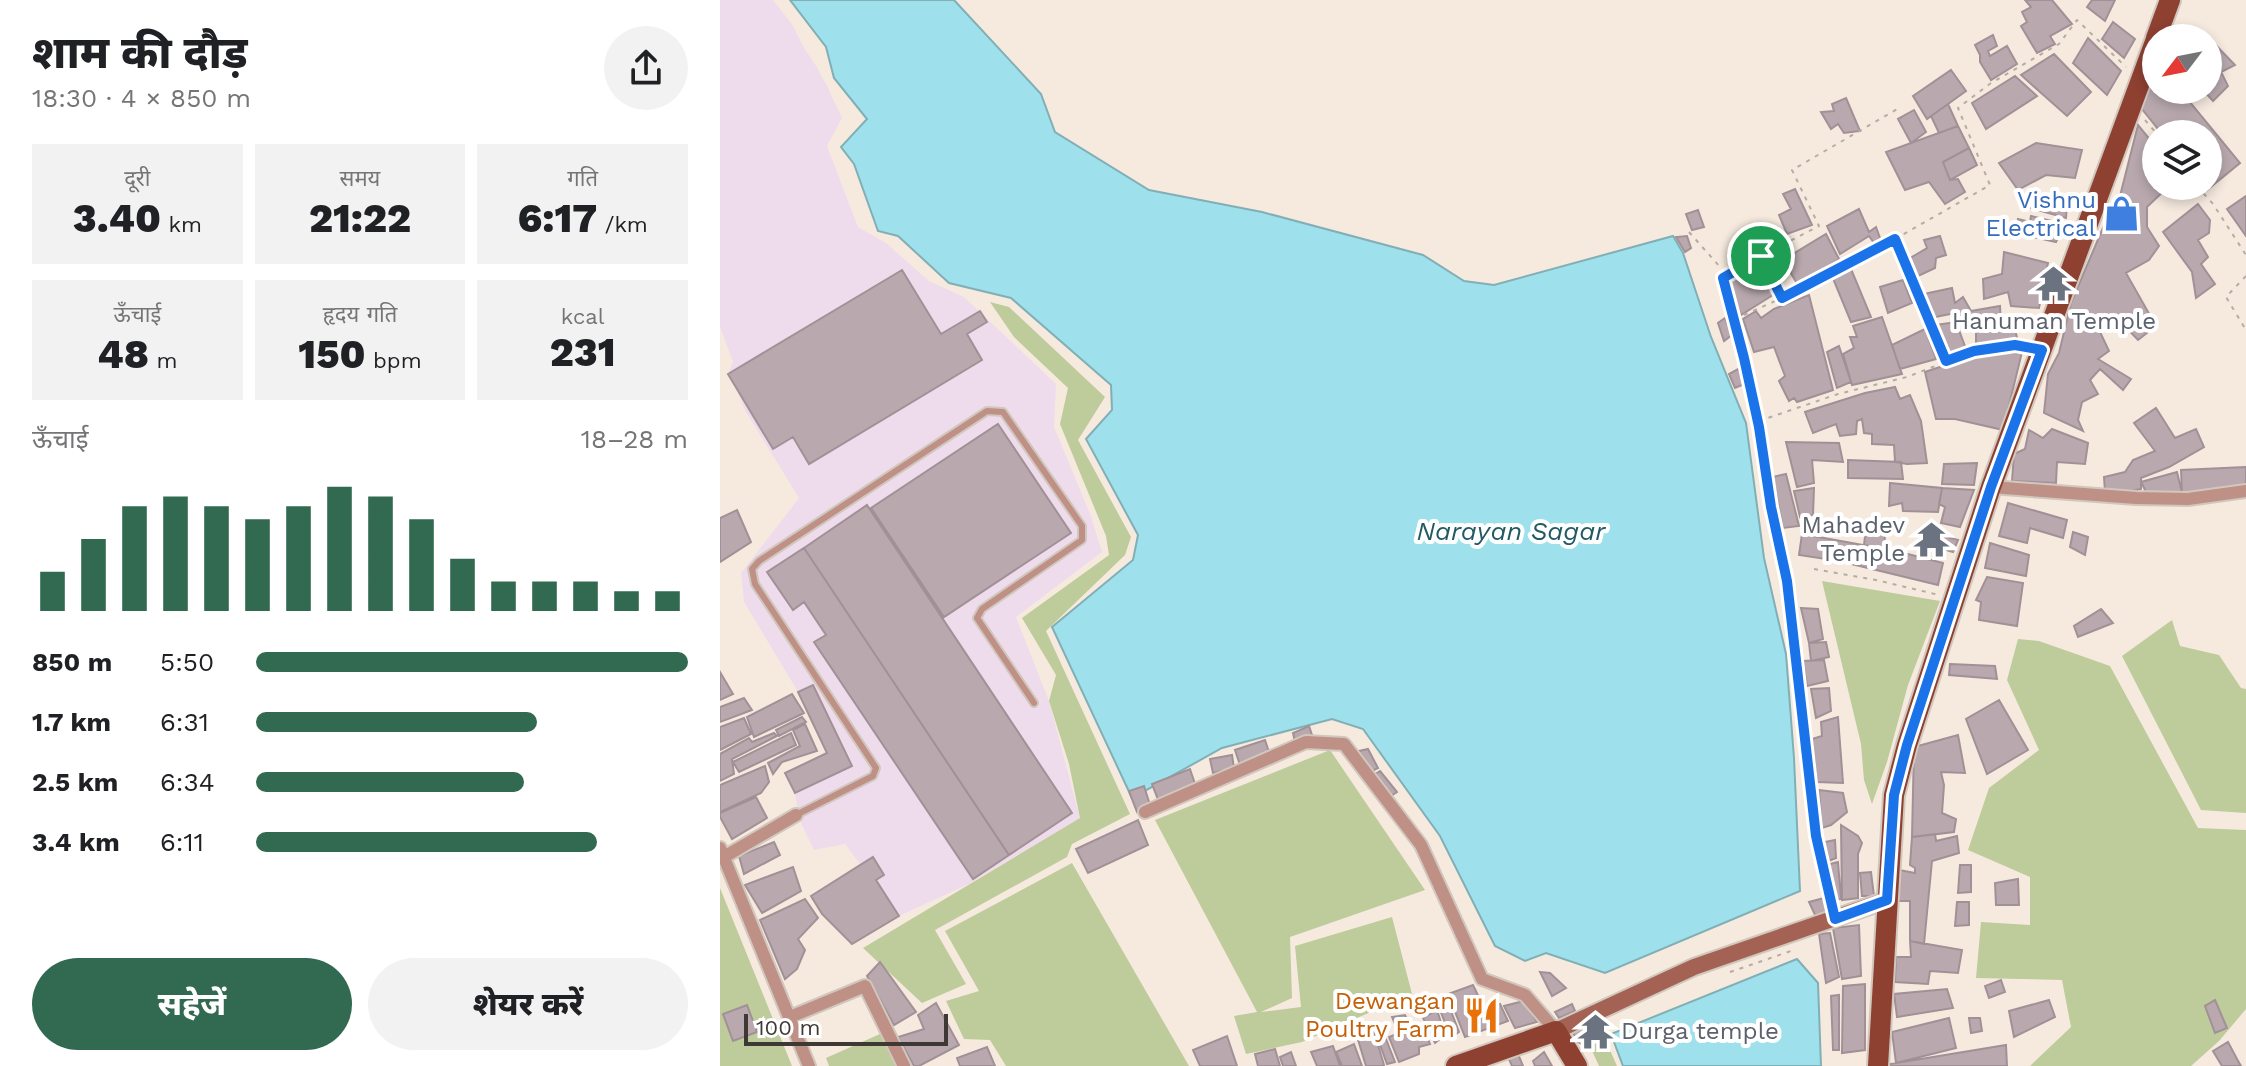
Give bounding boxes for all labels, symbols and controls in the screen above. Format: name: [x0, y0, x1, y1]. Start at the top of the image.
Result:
north arrow: [2142, 24, 2222, 104]
map controls: [2142, 24, 2222, 200]
button: share: [604, 26, 688, 110]
text: शाम की दौड़: [32, 27, 248, 79]
text: 18:30 · 4 × 850 m: [32, 83, 251, 113]
button: layers: [2142, 120, 2222, 200]
text: दूरी: [124, 166, 151, 191]
text: समय: [340, 166, 380, 191]
text: गति: [567, 166, 598, 191]
place label: Vishnu Electrical: [1985, 186, 2097, 242]
text: 3.40: [73, 195, 161, 242]
text: 21:22: [309, 195, 411, 242]
text: 6:17: [518, 195, 597, 242]
shop icon: Vishnu Electrical: [2103, 195, 2141, 233]
text: km: [161, 212, 202, 237]
text: /km: [597, 212, 648, 237]
pin: [1727, 222, 1795, 290]
icon: arrive: [1739, 234, 1783, 278]
temple icon: Hanuman Temple: [2035, 265, 2073, 303]
text: ऊँचाई: [113, 302, 161, 327]
text: हृदय गति: [323, 302, 397, 327]
text: kcal: [561, 304, 604, 329]
place label: Hanuman Temple: [1952, 307, 2156, 335]
text: 231: [550, 329, 616, 376]
text: 48: [97, 331, 149, 378]
text: 150: [298, 331, 366, 378]
text: m: [149, 348, 177, 373]
text: bpm: [366, 348, 422, 373]
text: ऊँचाई: [32, 424, 88, 454]
text: 18–28 m: [581, 424, 688, 454]
place label: Mahadev Temple: [1802, 511, 1906, 567]
water label: Narayan Sagar: [1417, 516, 1606, 546]
temple icon: Mahadev Temple: [1912, 520, 1950, 558]
text: 850 m: [32, 647, 112, 677]
text: 5:50: [160, 647, 214, 677]
text: 1.7 km: [32, 707, 111, 737]
text: 6:31: [160, 707, 209, 737]
text: 2.5 km: [32, 767, 118, 797]
text: 6:34: [160, 767, 215, 797]
text: 3.4 km: [32, 827, 120, 857]
text: 6:11: [160, 827, 204, 857]
button: सहेजें: [32, 958, 352, 1050]
button: शेयर करें: [368, 958, 688, 1050]
place label: Dewangan Poultry Farm: [1305, 987, 1455, 1043]
restaurant icon: Dewangan Poultry Farm: [1462, 996, 1500, 1034]
scale bar: [744, 1010, 948, 1046]
temple icon: Durga temple: [1576, 1012, 1614, 1050]
text: 100 m: [756, 1015, 820, 1040]
place label: Durga temple: [1621, 1017, 1779, 1045]

